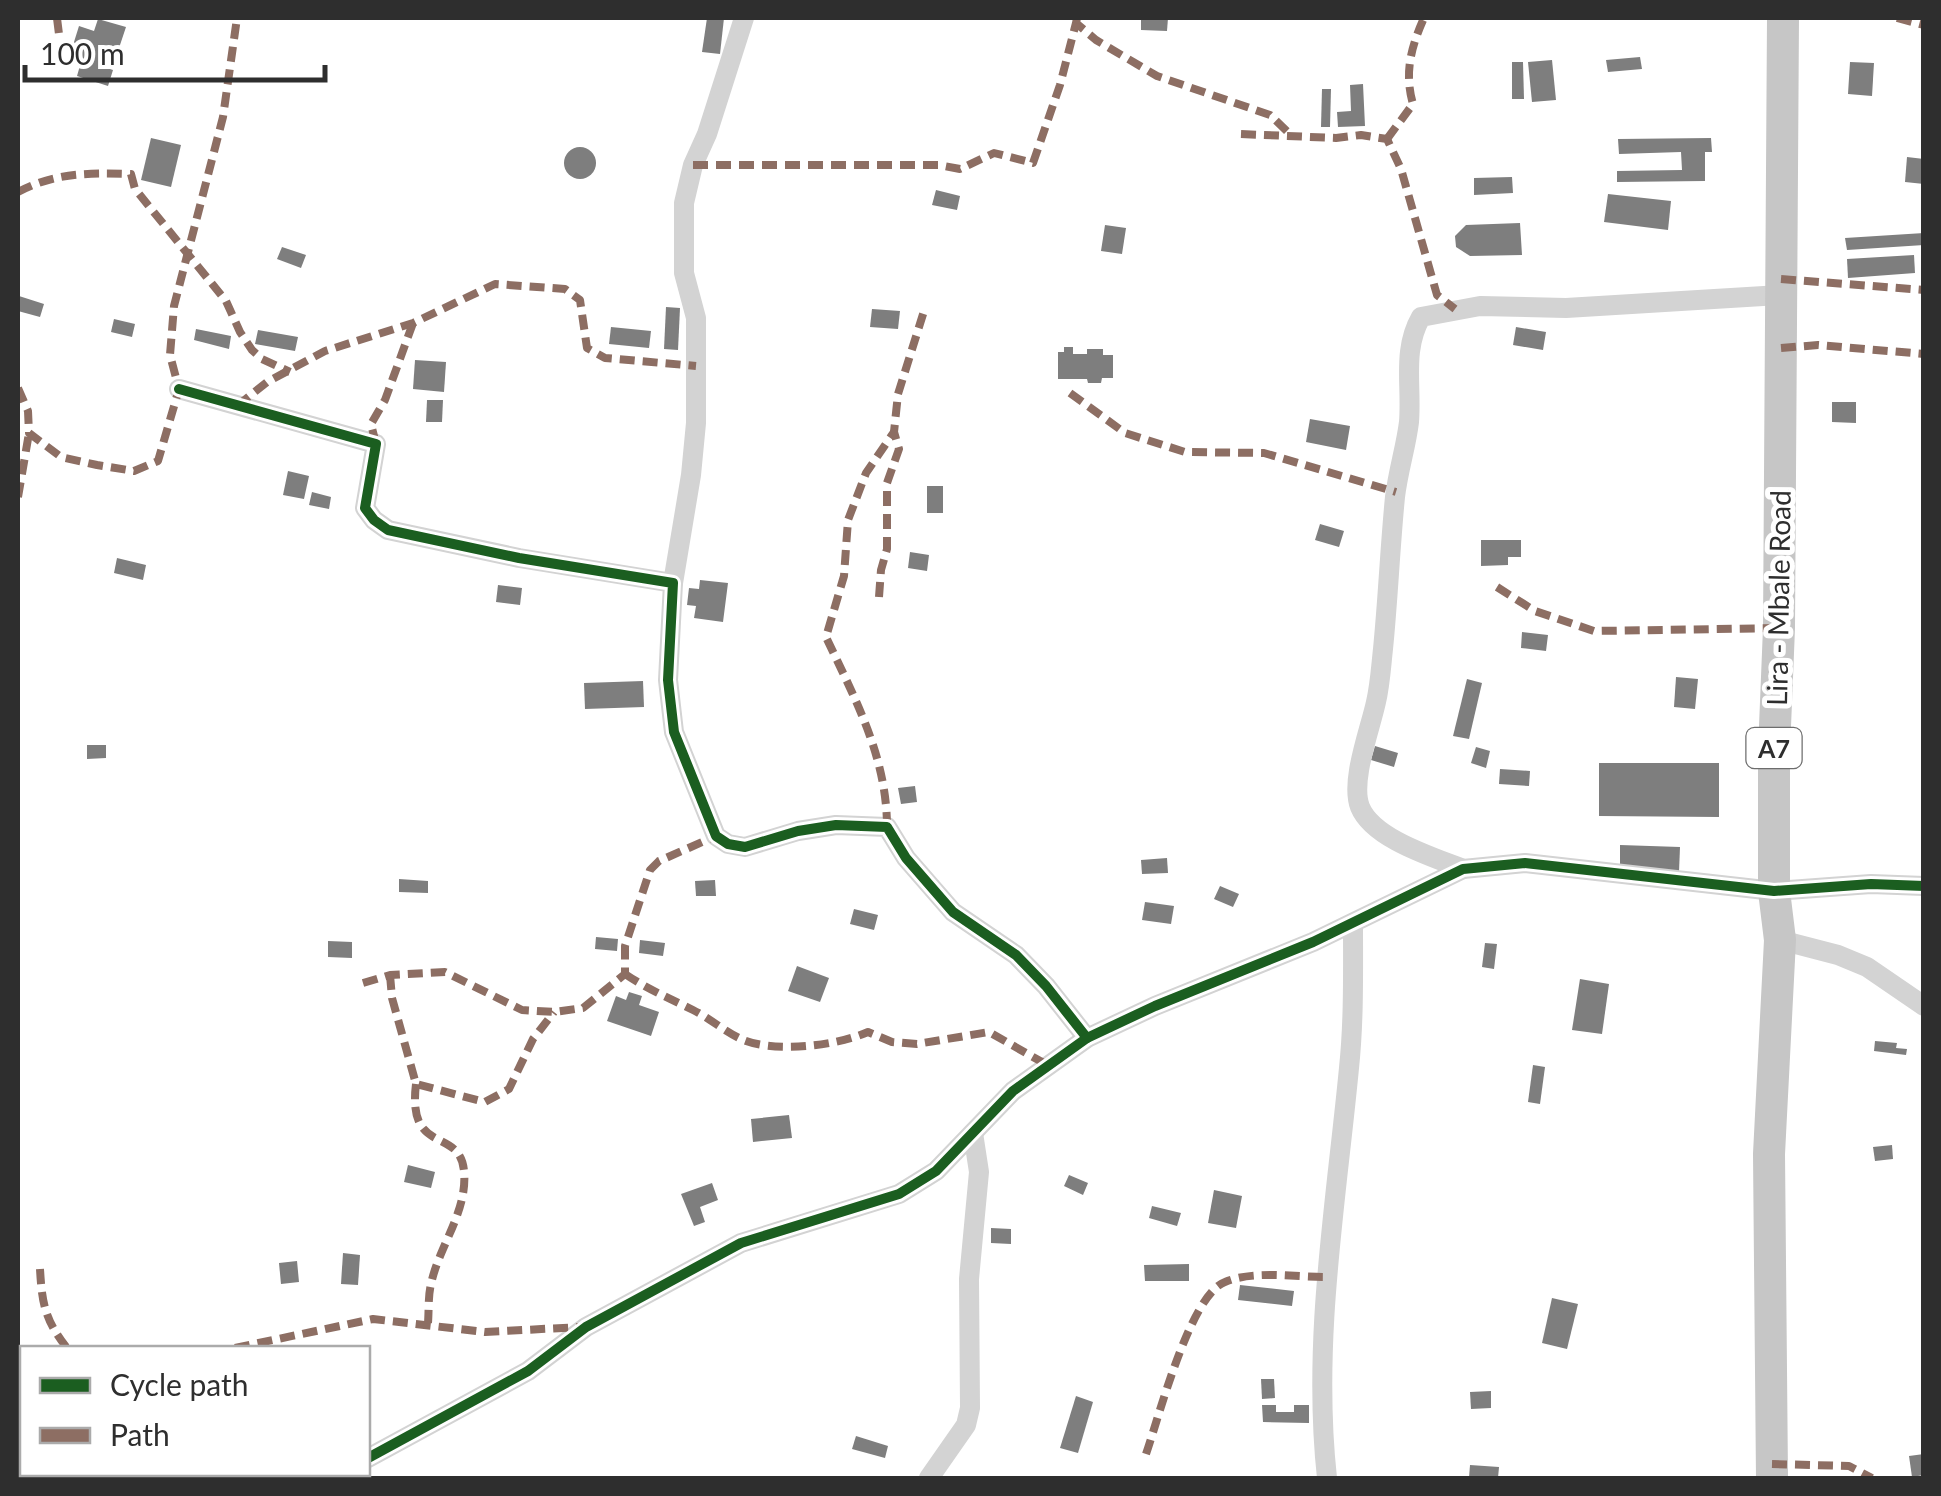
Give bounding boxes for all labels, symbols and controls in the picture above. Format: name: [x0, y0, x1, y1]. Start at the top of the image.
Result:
scale bar: [25, 20, 325, 82]
text: 100 m: [40, 35, 125, 71]
street label: Lira - Mbale Road: [1759, 490, 1797, 706]
road number: A7: [1746, 728, 1802, 768]
legend: [20, 1346, 370, 1476]
text: Cycle path: [110, 1366, 249, 1402]
text: Path: [110, 1416, 170, 1452]

